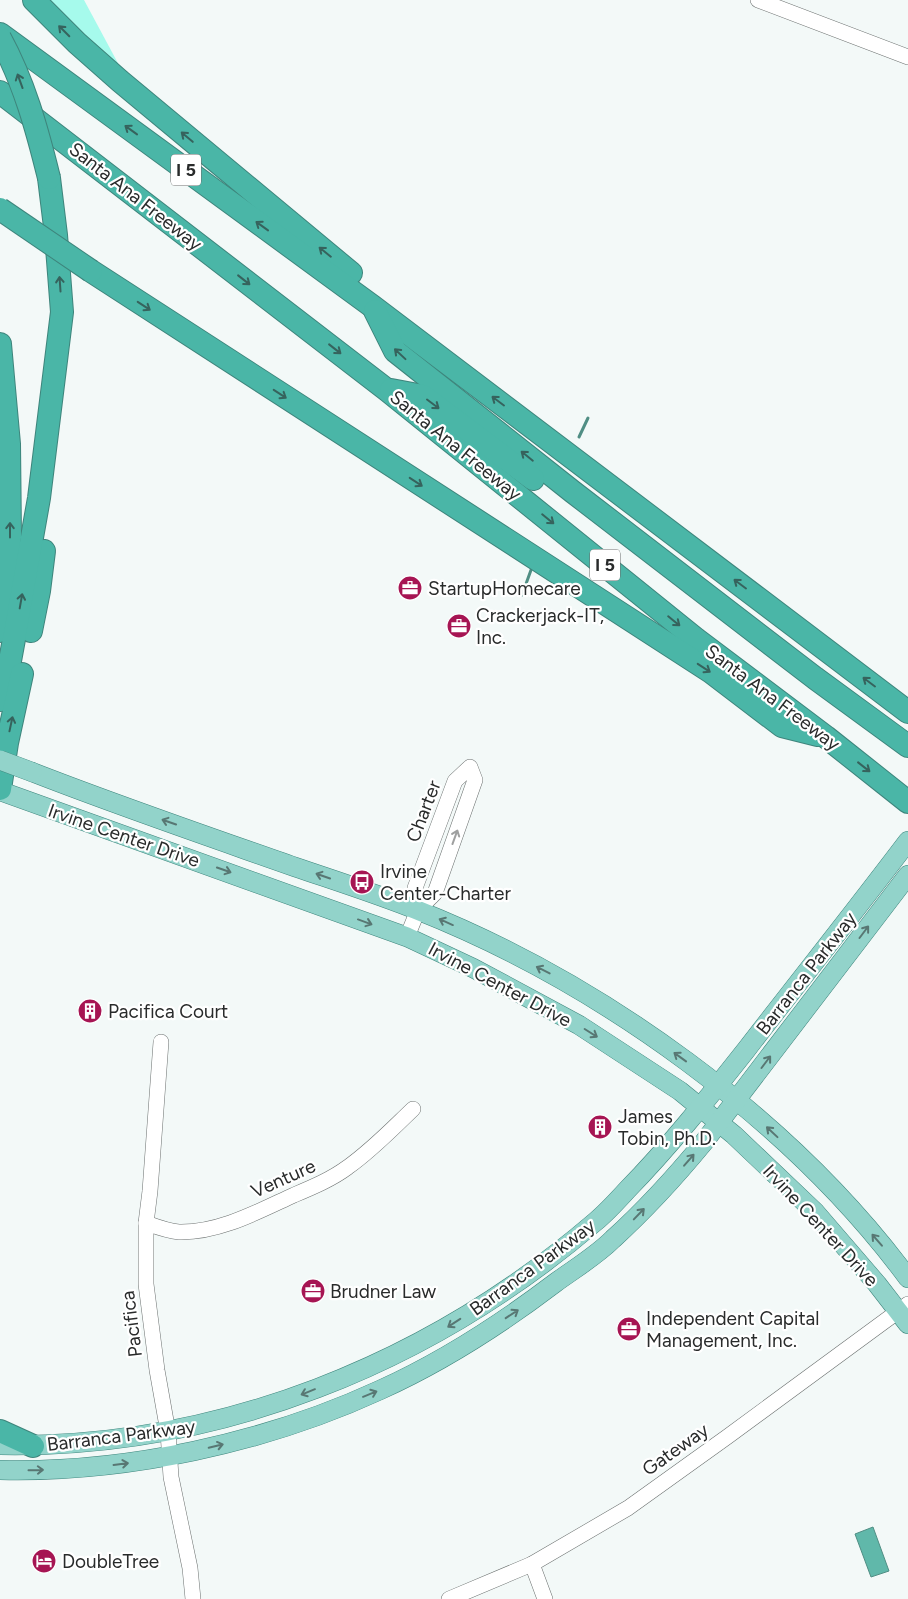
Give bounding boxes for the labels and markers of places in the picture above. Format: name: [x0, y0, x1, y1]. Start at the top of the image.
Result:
office icon: StartupHomecare: [397, 575, 423, 601]
place label: StartupHomecare: [428, 577, 581, 600]
place label: Crackerjack-IT, Inc.: [476, 604, 604, 649]
office icon: Crackerjack-IT, Inc.: [446, 613, 472, 639]
place label: Irvine Center-Charter: [380, 860, 511, 905]
bus stop icon: Irvine Center-Charter: [349, 869, 375, 895]
building icon: Pacifica Court: [77, 998, 103, 1024]
place label: Pacifica Court: [108, 1000, 228, 1023]
place label: James Tobin, Ph.D.: [618, 1105, 716, 1150]
building icon: James Tobin, Ph.D.: [587, 1114, 613, 1140]
office icon: Brudner Law: [300, 1278, 326, 1304]
place label: Brudner Law: [330, 1280, 436, 1303]
place label: Independent Capital Management, Inc.: [646, 1307, 819, 1352]
office icon: Independent Capital Management, Inc.: [616, 1316, 642, 1342]
hotel icon: DoubleTree: [31, 1548, 57, 1574]
place label: DoubleTree: [62, 1550, 159, 1573]

